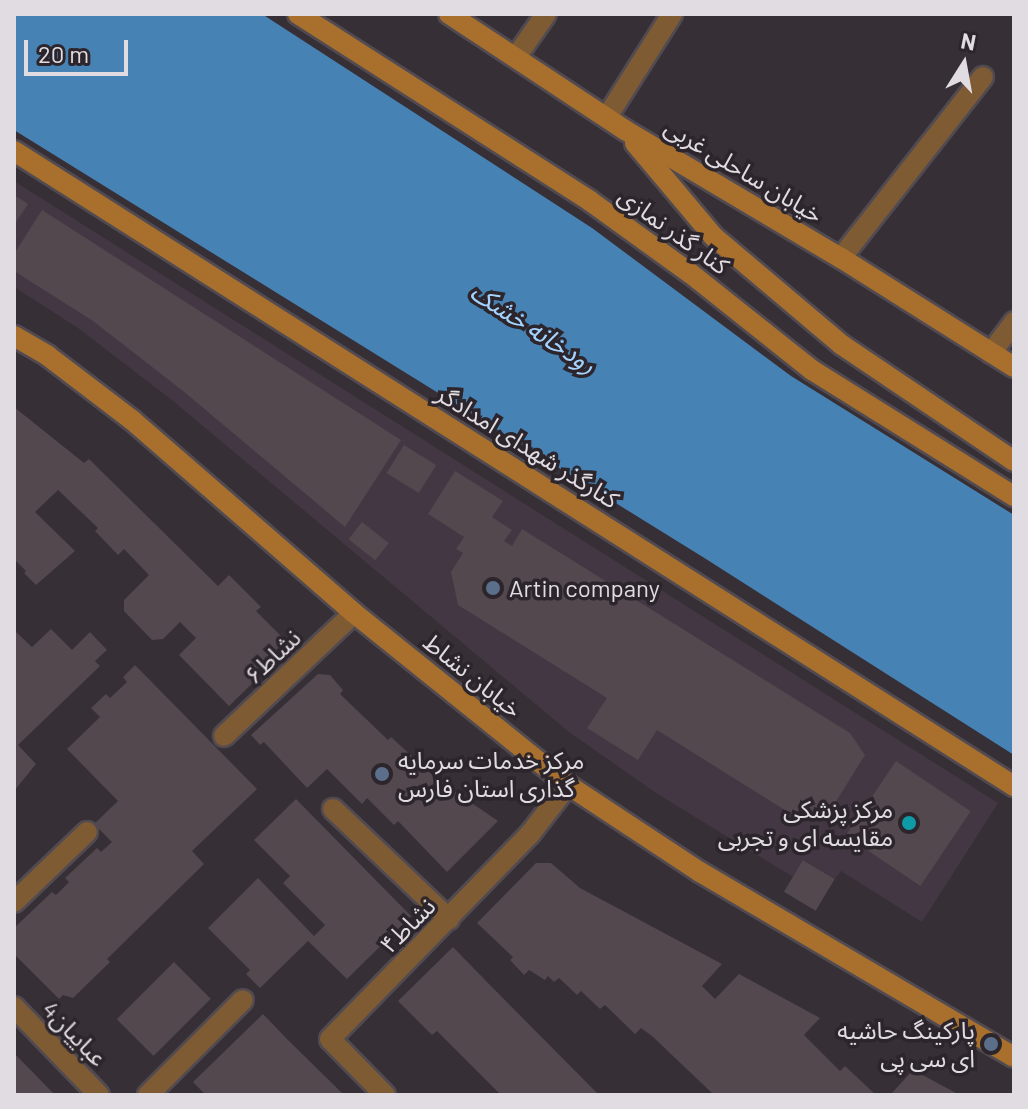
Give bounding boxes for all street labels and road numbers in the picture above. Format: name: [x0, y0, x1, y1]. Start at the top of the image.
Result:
street label: خیابان ساحلی غربی: [660, 111, 828, 229]
street label: کنار گذر نمازی: [613, 180, 735, 280]
street label: کنارگذر شهدای امدادگر: [432, 378, 624, 514]
street label: نشاط۶: [238, 623, 306, 689]
street label: خیابان نشاط: [418, 627, 528, 723]
street label: نشاط۴: [373, 891, 441, 959]
street label: عباییان4: [37, 994, 113, 1072]

